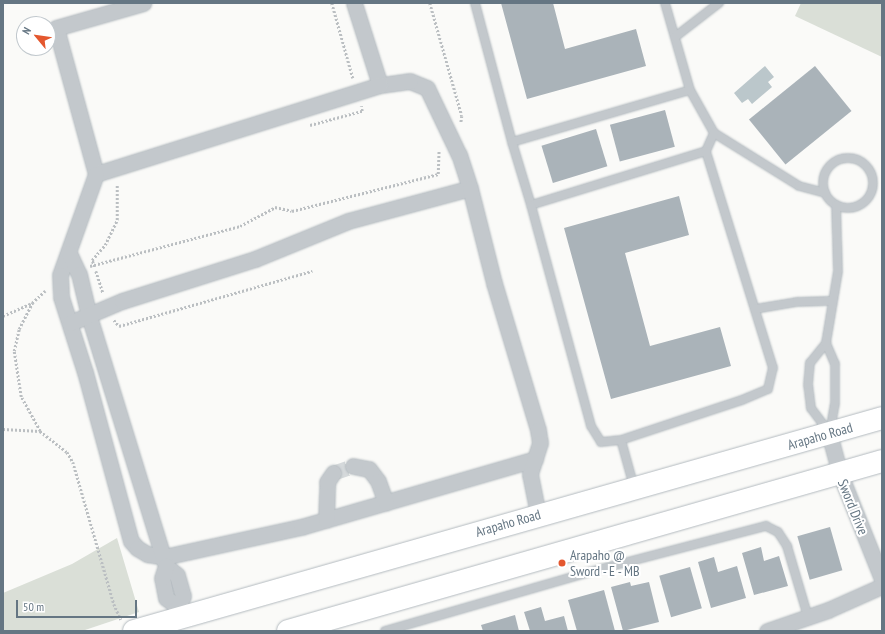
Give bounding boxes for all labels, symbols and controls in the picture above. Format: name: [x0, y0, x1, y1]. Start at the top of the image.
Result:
north arrow: [16, 16, 56, 56]
text: N: [19, 25, 34, 37]
street label: Arapaho Road: [786, 419, 854, 453]
street label: Sword Drive: [834, 477, 872, 537]
street label: Arapaho Road: [474, 506, 542, 540]
place label: Arapaho @ Sword - E - MB: [570, 547, 642, 580]
marker: Arapaho @ Sword - E - MB: [557, 558, 567, 568]
scale bar: [18, 592, 139, 618]
text: 50 m: [23, 599, 44, 614]

